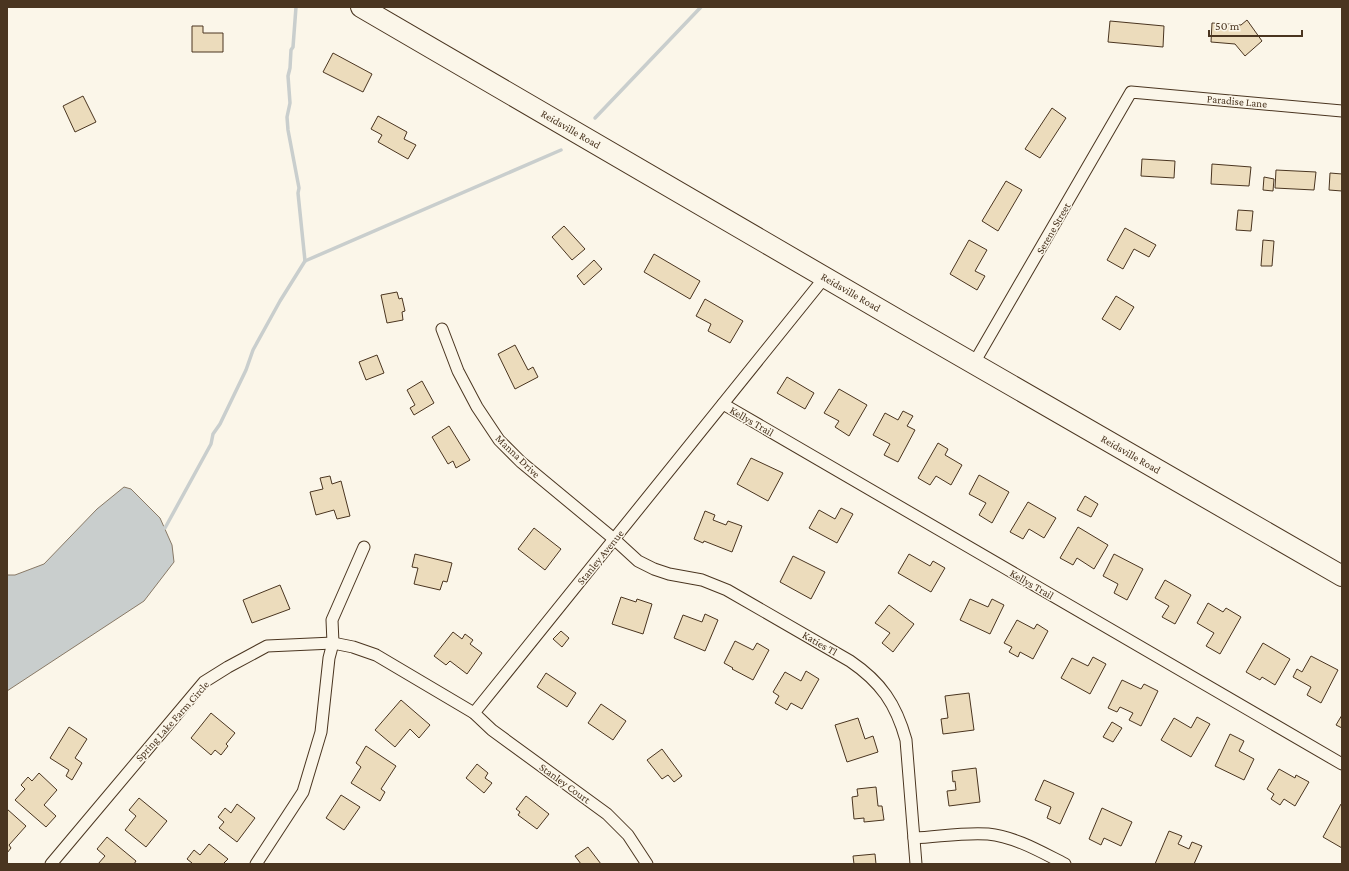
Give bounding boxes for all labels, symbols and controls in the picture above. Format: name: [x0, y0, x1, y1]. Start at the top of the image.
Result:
scale bar: [1209, 12, 1302, 38]
text: 50 m: [1215, 19, 1240, 33]
street label: Paradise Lane: [1206, 92, 1268, 110]
street label: Reidsville Road: [539, 107, 603, 151]
street label: Serene Street: [1034, 200, 1073, 256]
street label: Reidsville Road: [819, 270, 883, 314]
street label: Kellys Trail: [727, 404, 776, 439]
street label: Manna Drive: [493, 432, 543, 480]
street label: Reidsville Road: [1099, 432, 1163, 476]
street label: Stanley Avenue: [574, 527, 627, 587]
street label: Kellys Trail: [1007, 567, 1056, 602]
street label: Katies Tl: [801, 628, 840, 658]
street label: Spring Lake Farm Circle: [133, 678, 212, 764]
street label: Stanley Court: [537, 761, 593, 806]

